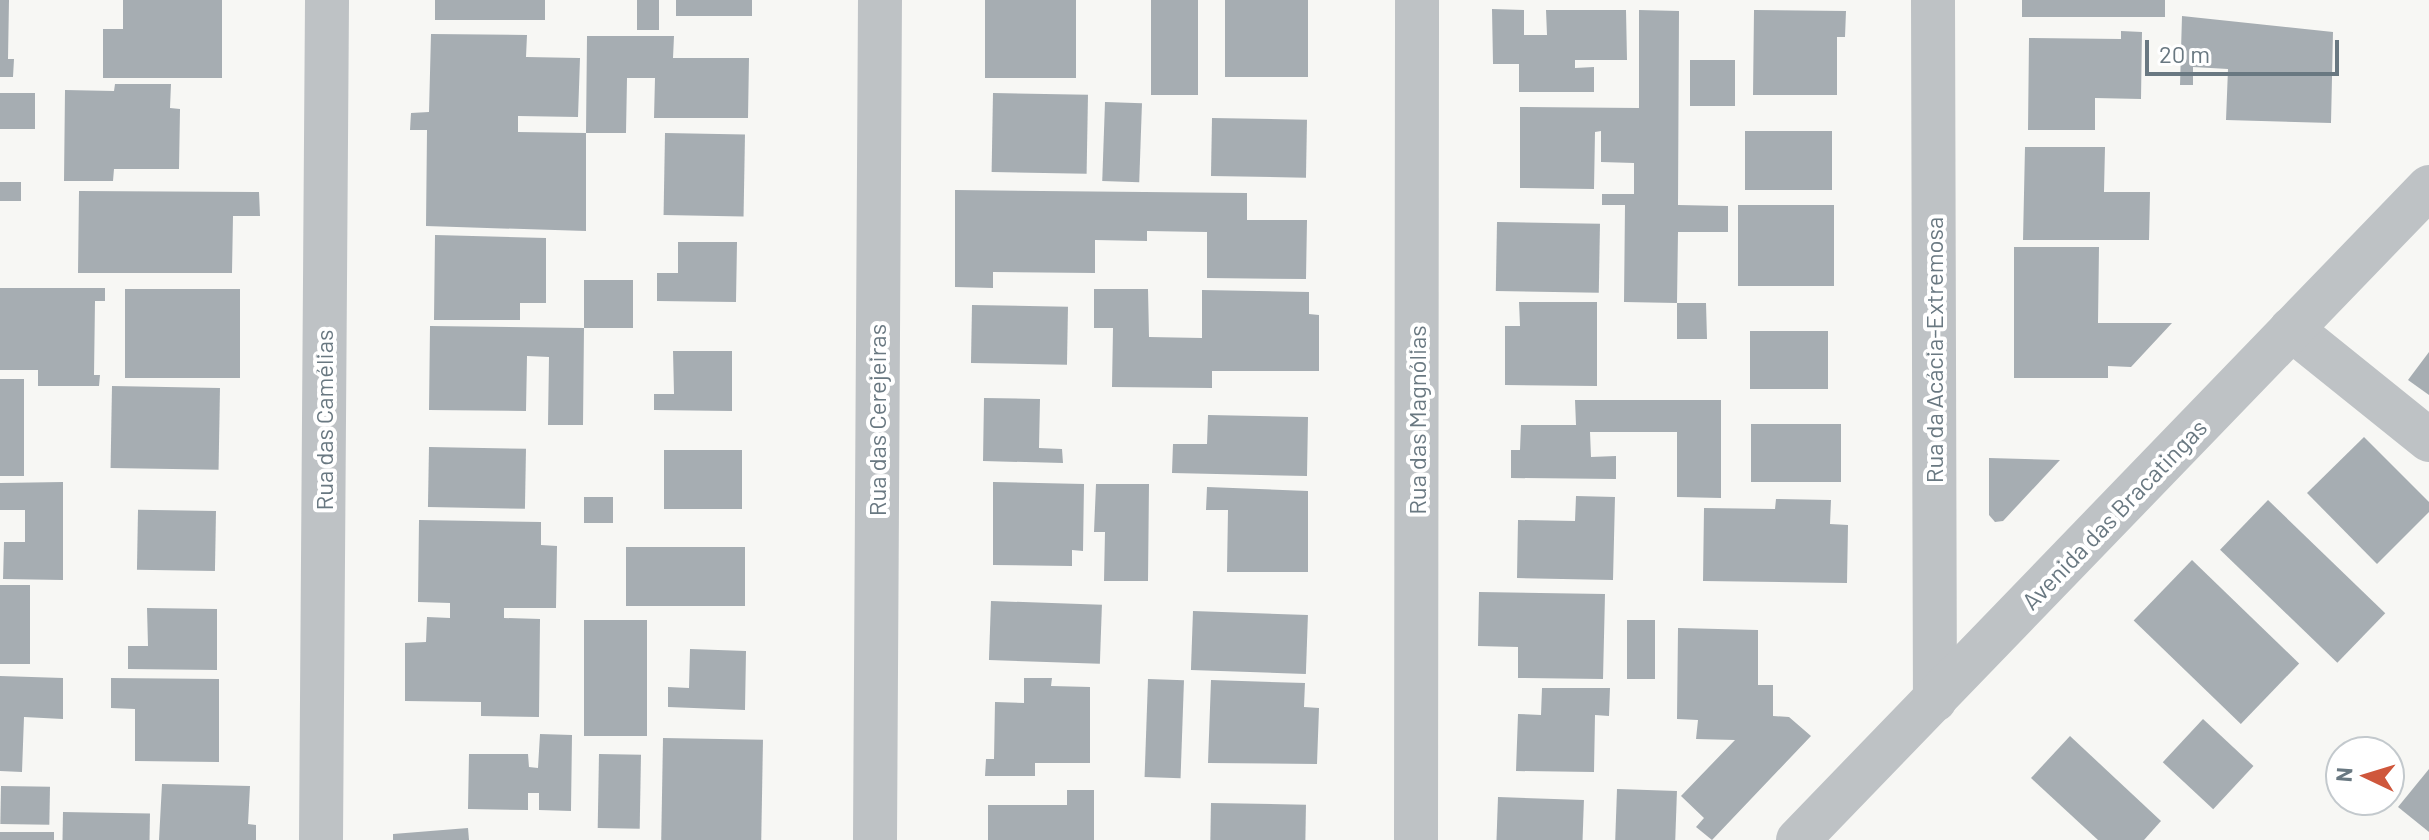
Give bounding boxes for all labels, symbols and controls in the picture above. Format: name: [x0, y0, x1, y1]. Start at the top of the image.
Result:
scale bar: [2149, 24, 2343, 74]
text: 20 m: [2159, 39, 2210, 68]
street label: Rua da Acácia-Extremosa: [1920, 217, 1948, 483]
street label: Rua das Cerejeiras: [863, 324, 891, 516]
street label: Rua das Magnólias: [1403, 325, 1431, 515]
street label: Rua das Camélias: [310, 330, 338, 510]
street label: Avenida das Bracatingas: [2016, 413, 2212, 615]
north arrow: [2325, 736, 2405, 816]
text: N: [2330, 766, 2357, 783]

